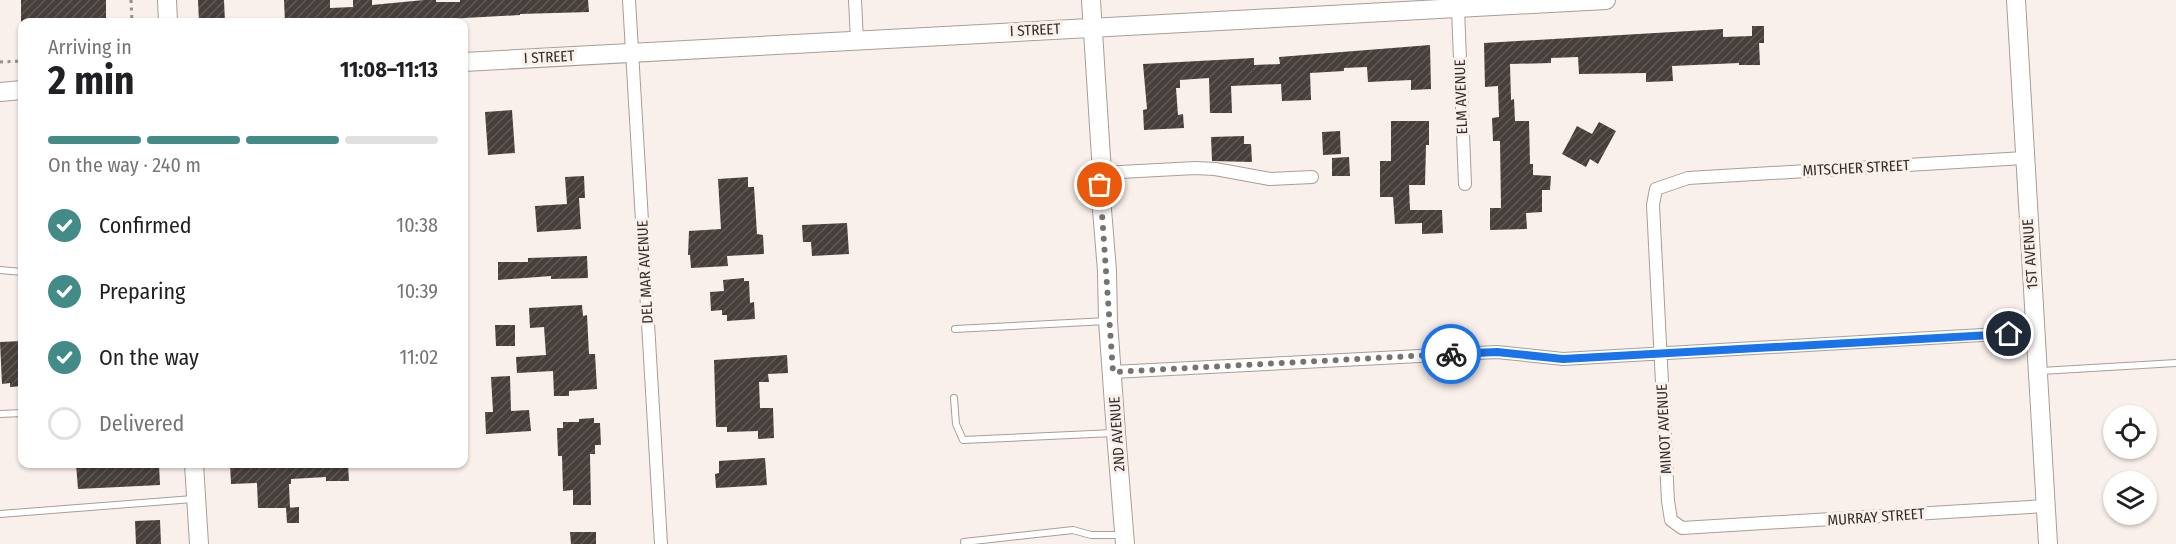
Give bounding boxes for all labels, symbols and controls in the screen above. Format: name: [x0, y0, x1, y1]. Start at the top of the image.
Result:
street label: I STREET: [1009, 20, 1061, 40]
text: Arriving in: [48, 35, 132, 59]
street label: I STREET: [523, 47, 575, 67]
text: 11:08–11:13: [340, 56, 438, 83]
text: 2 min: [48, 58, 134, 104]
street label: ELM AVENUE: [1451, 59, 1471, 135]
text: On the way · 240 m: [48, 153, 201, 177]
street label: MITSCHER STREET: [1802, 156, 1910, 180]
pin: [1074, 159, 1125, 210]
icon: bag: [1083, 168, 1116, 201]
icon: check: [48, 209, 81, 242]
text: Confirmed: [99, 212, 192, 239]
text: 10:38: [396, 213, 438, 237]
street label: 1ST AVENUE: [2019, 218, 2041, 290]
street label: DEL MAR AVENUE: [633, 220, 657, 324]
icon: check: [48, 275, 81, 308]
text: Preparing: [99, 278, 185, 305]
text: 10:39: [397, 279, 438, 303]
pin: [1983, 308, 2034, 359]
icon: home: [1992, 317, 2025, 350]
courier: [1421, 324, 1481, 384]
icon: bike: [1435, 338, 1468, 371]
icon: check: [48, 341, 81, 374]
text: On the way: [99, 344, 199, 371]
text: 11:02: [399, 345, 438, 369]
street label: MINOT AVENUE: [1653, 383, 1675, 475]
street label: 2ND AVENUE: [1105, 396, 1129, 472]
map controls: [2103, 405, 2157, 525]
button: locate: [2103, 405, 2157, 459]
text: Delivered: [99, 410, 184, 437]
button: layers: [2103, 471, 2157, 525]
street label: MURRAY STREET: [1827, 505, 1925, 529]

